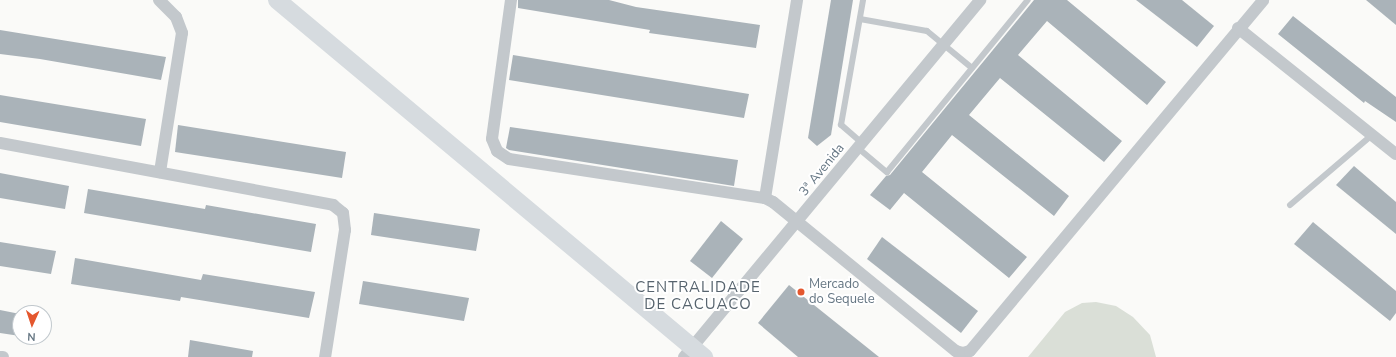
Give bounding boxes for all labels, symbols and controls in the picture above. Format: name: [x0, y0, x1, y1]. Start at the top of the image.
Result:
street label: 3ª Avenida: [796, 141, 848, 199]
place label: Mercado do Sequele: [809, 277, 875, 308]
district label: CENTRALIDADE DE CACUACO: [635, 278, 761, 313]
marker: Mercado do Sequele: [796, 287, 806, 297]
north arrow: [12, 305, 52, 345]
text: N: [27, 329, 36, 344]

